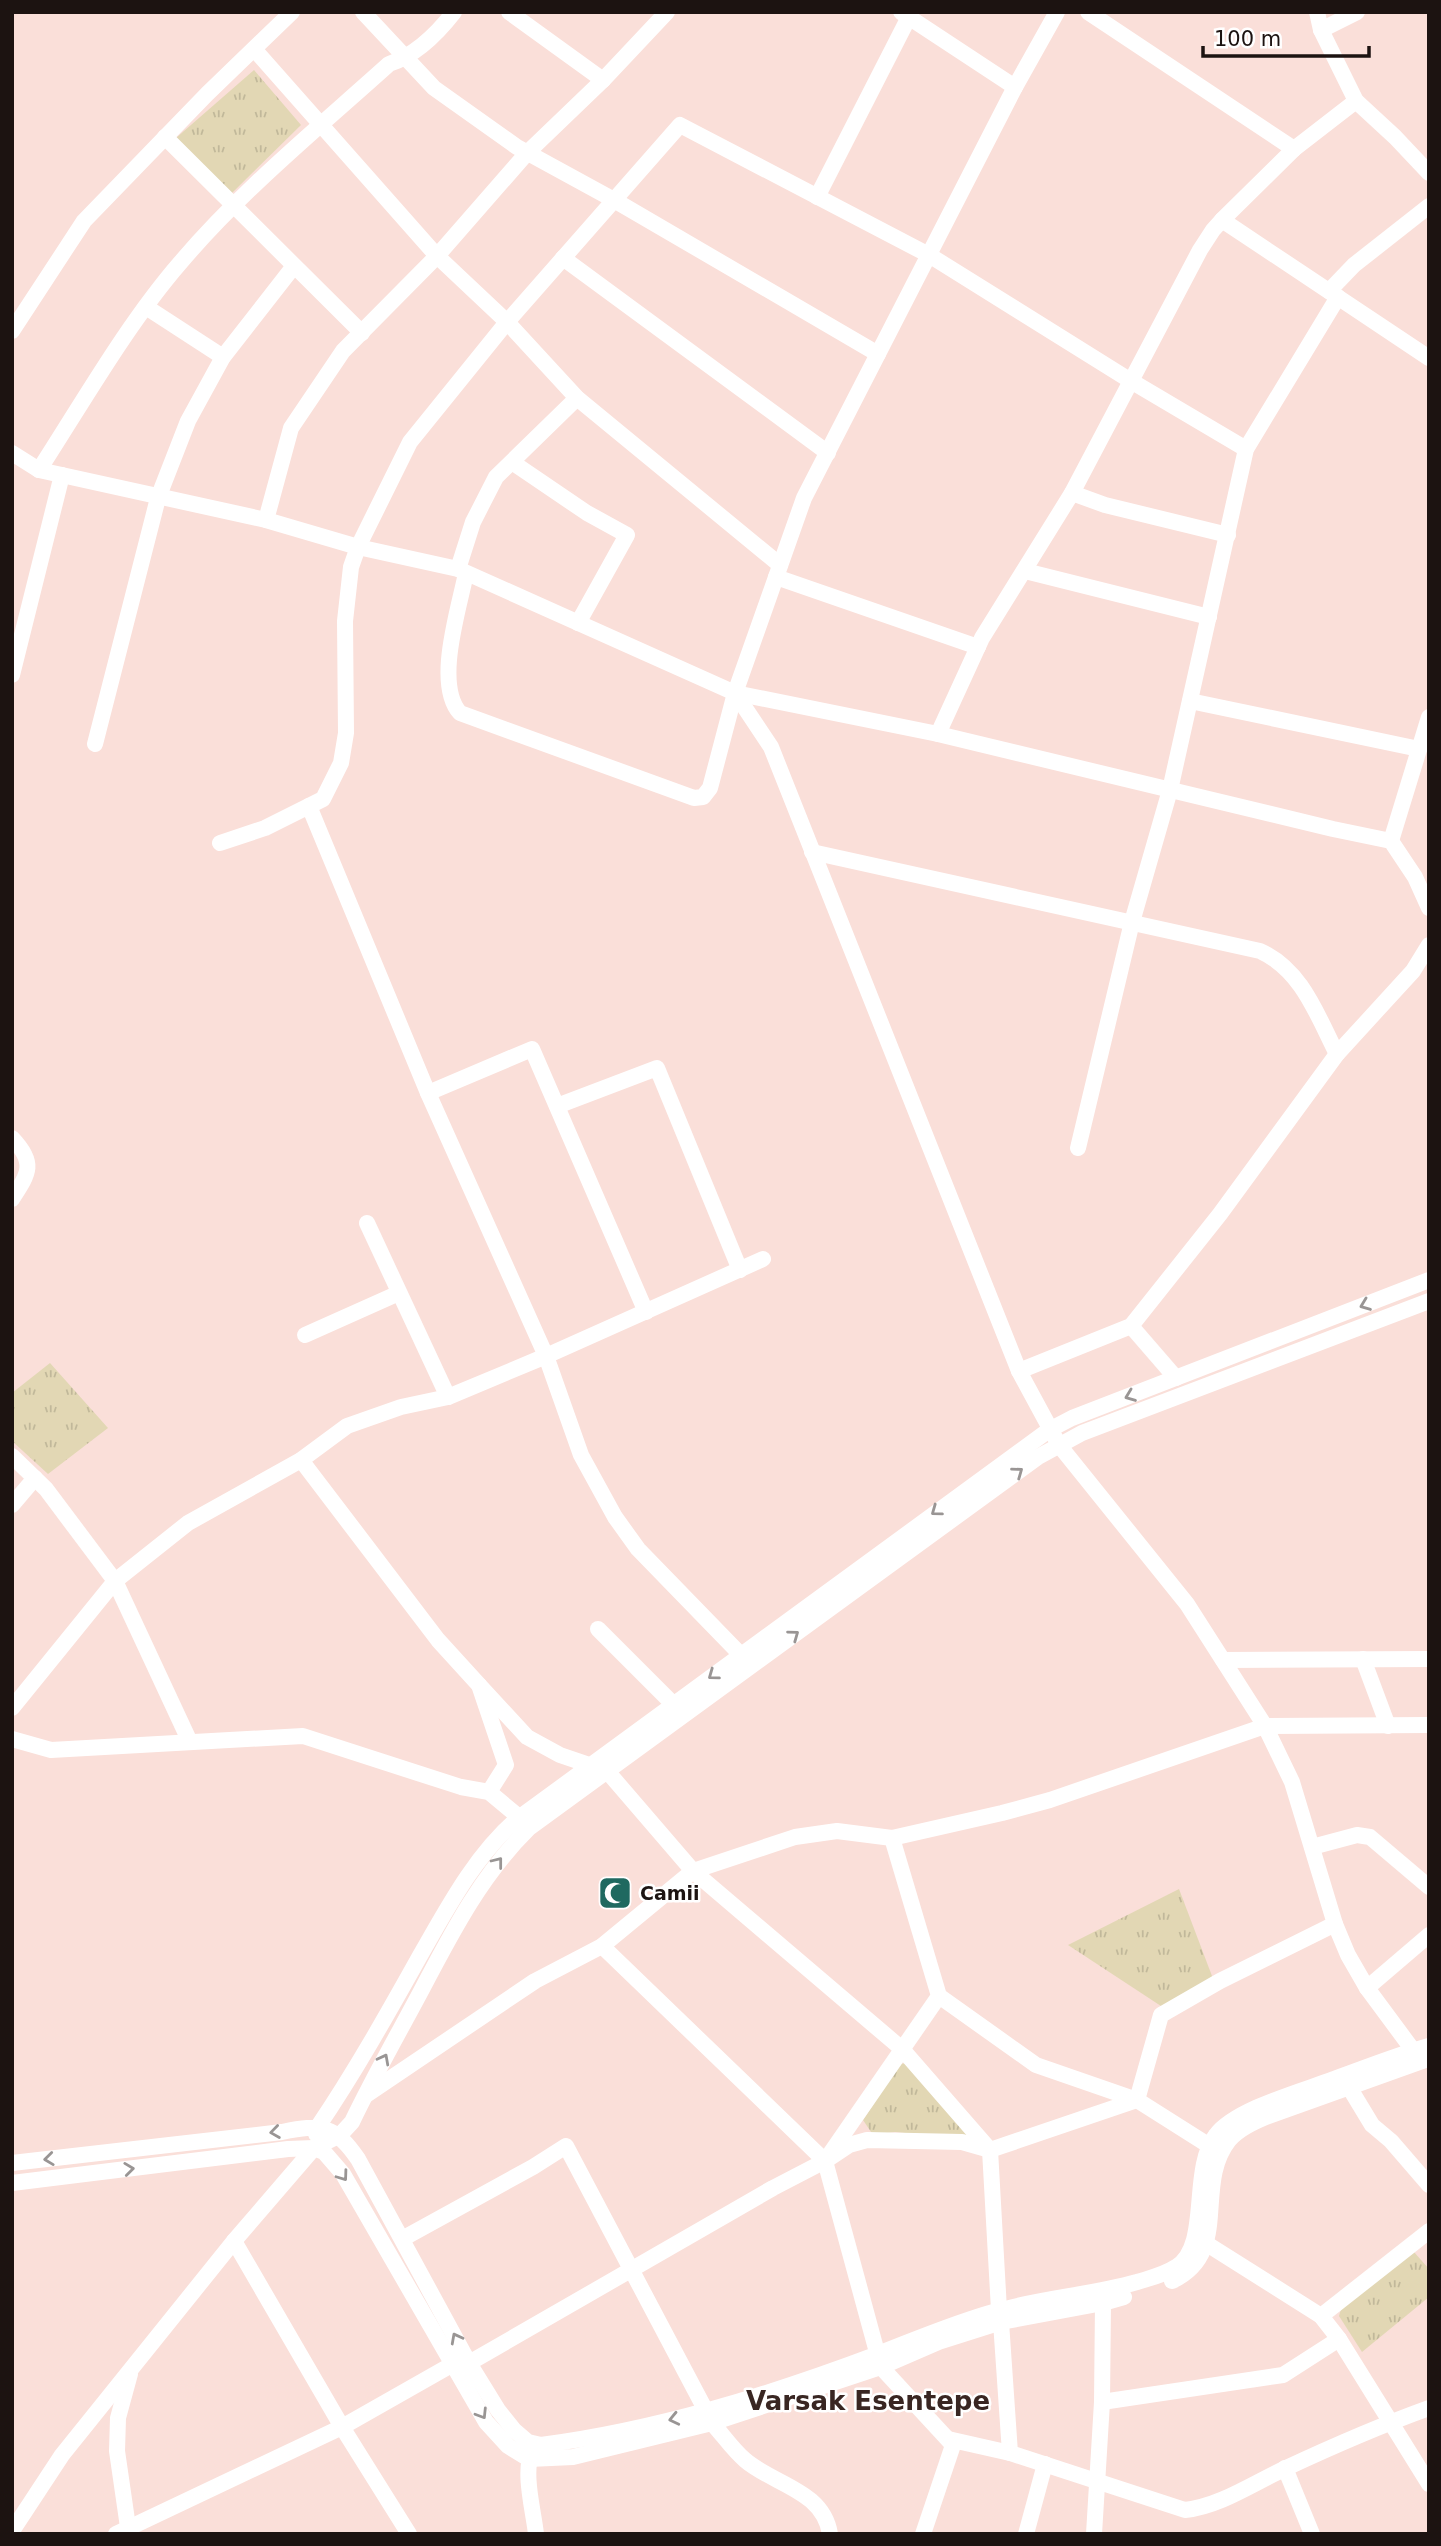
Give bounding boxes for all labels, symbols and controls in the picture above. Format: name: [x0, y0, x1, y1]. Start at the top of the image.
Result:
scale bar: [1203, 14, 1369, 58]
text: 100 m: [1214, 27, 1281, 51]
one-way arrow: [1360, 1296, 1372, 1310]
one-way arrow: [1125, 1387, 1137, 1401]
one-way arrow: [1010, 1468, 1023, 1480]
one-way arrow: [931, 1503, 944, 1516]
one-way arrow: [786, 1631, 799, 1643]
one-way arrow: [708, 1667, 721, 1679]
one-way arrow: [489, 1857, 502, 1870]
mosque icon: Camii: [596, 1874, 634, 1912]
place label: Camii: [640, 1882, 700, 1904]
one-way arrow: [376, 2054, 389, 2066]
one-way arrow: [269, 2125, 281, 2140]
one-way arrow: [43, 2151, 55, 2166]
one-way arrow: [123, 2161, 134, 2176]
one-way arrow: [335, 2168, 347, 2180]
one-way arrow: [451, 2333, 464, 2345]
district label: Varsak Esentepe: [746, 2386, 990, 2416]
one-way arrow: [474, 2406, 487, 2419]
one-way arrow: [668, 2411, 680, 2425]

